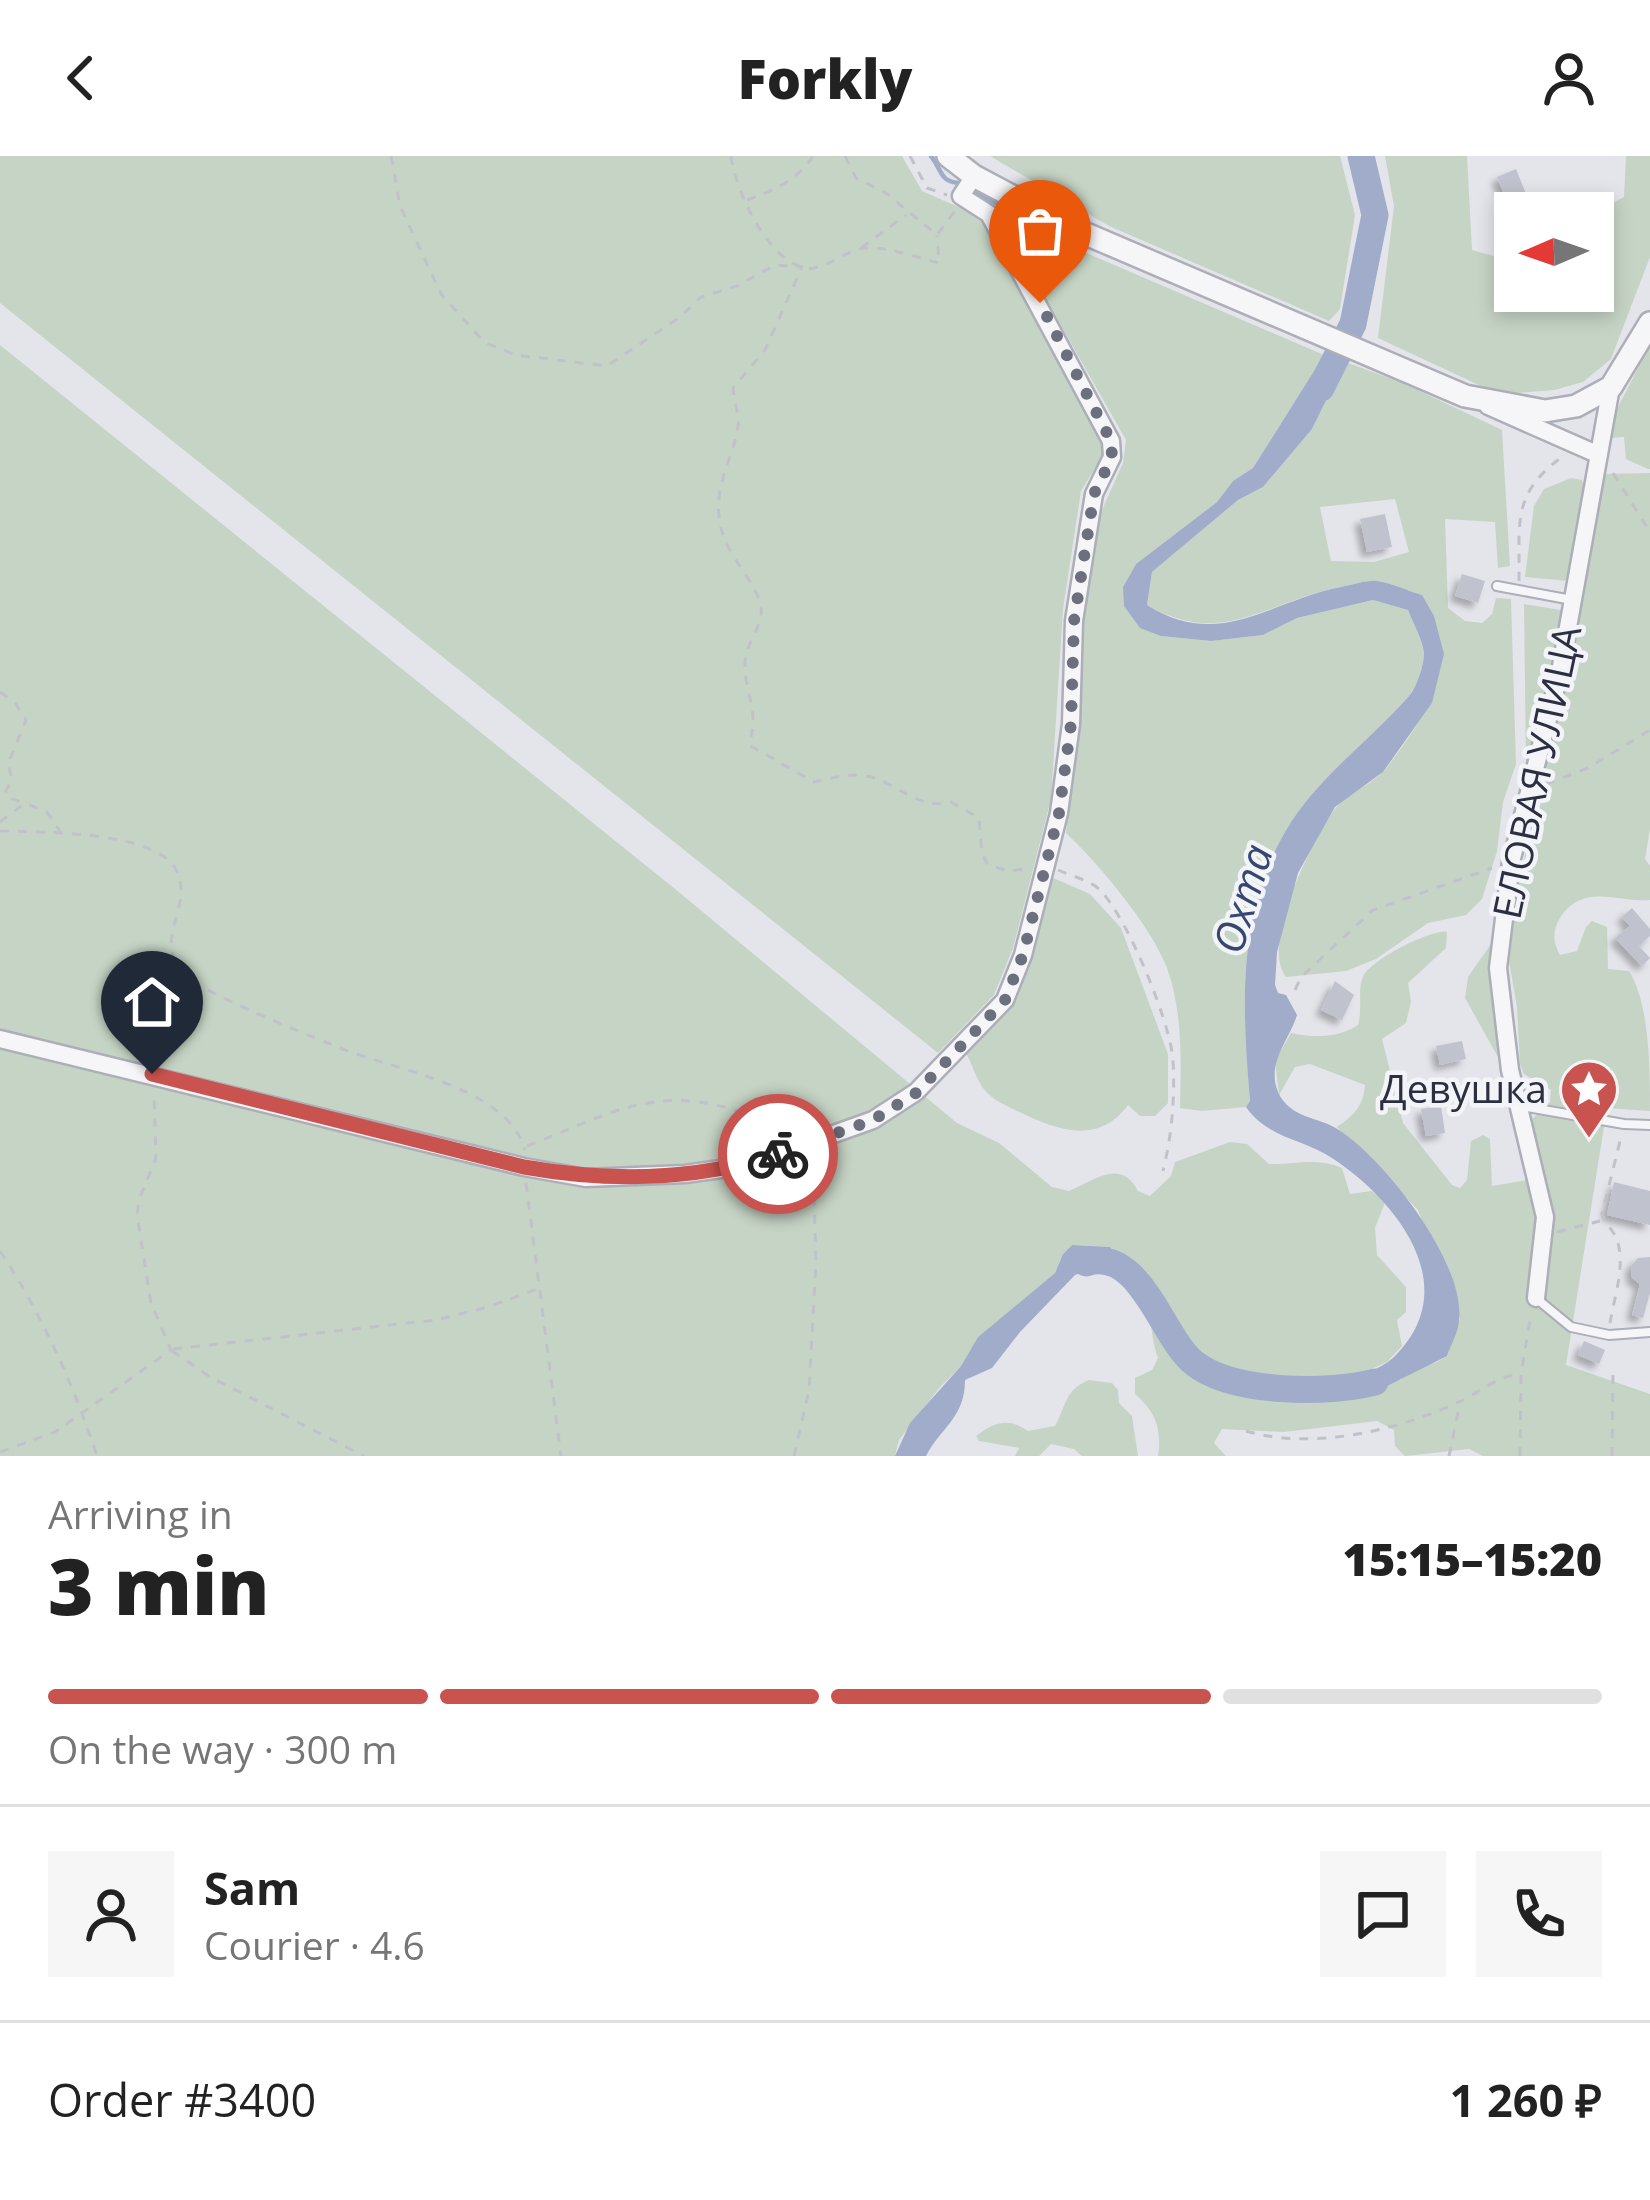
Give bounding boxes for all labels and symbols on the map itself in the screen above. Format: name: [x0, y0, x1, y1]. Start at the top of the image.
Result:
pin: [989, 180, 1091, 303]
north arrow: [1494, 192, 1614, 312]
street label: ЕЛОВАЯ УЛИЦА: [1479, 620, 1593, 923]
water label: Охта: [1198, 837, 1285, 960]
pin: [101, 951, 203, 1074]
place icon: Девушка: [1558, 1058, 1620, 1140]
place label: Девушка: [1380, 1061, 1547, 1114]
courier: [718, 1094, 838, 1214]

